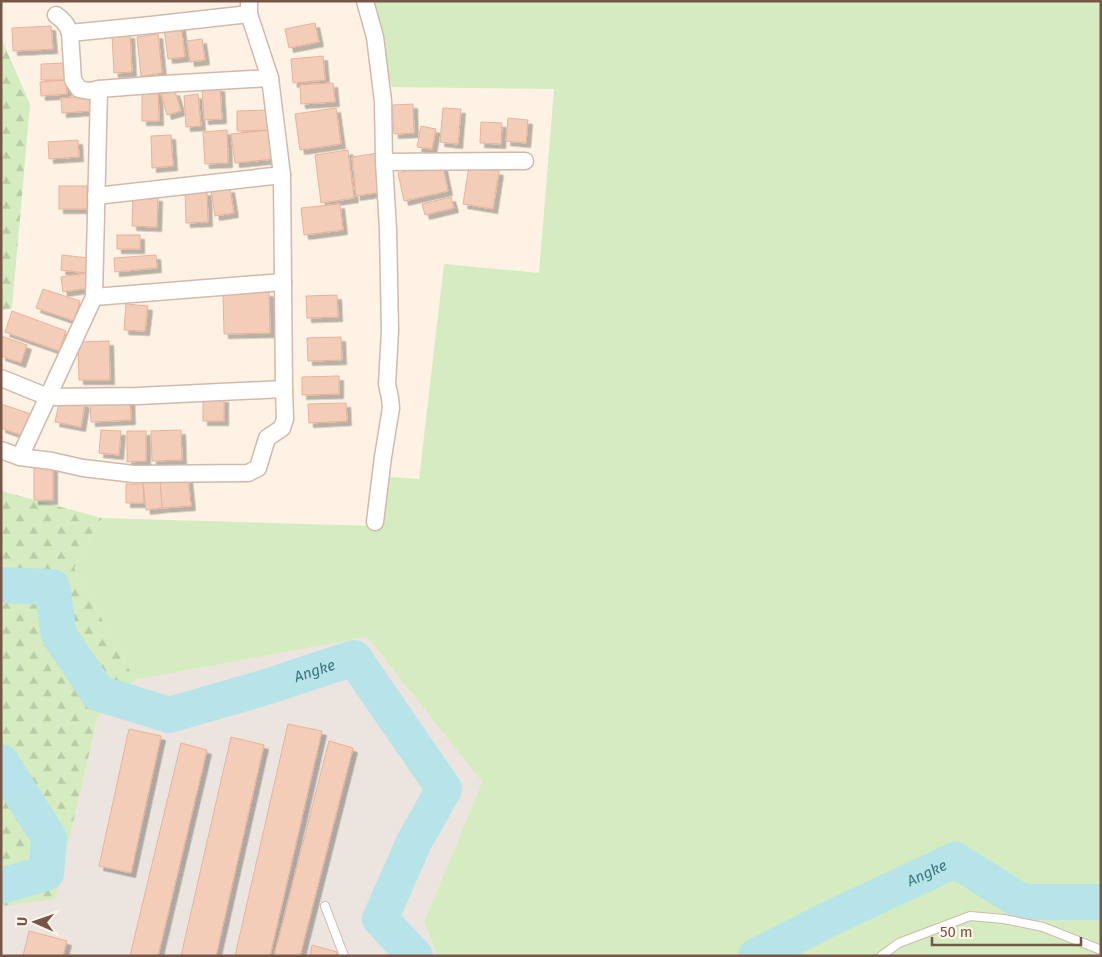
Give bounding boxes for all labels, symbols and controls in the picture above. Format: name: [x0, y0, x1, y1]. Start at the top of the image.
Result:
water label: Angke: [291, 656, 338, 686]
water label: Angke: [903, 856, 950, 891]
north arrow: [10, 897, 60, 947]
scale bar: [932, 914, 1081, 946]
text: U: [14, 917, 31, 926]
text: 50 m: [940, 923, 973, 941]

